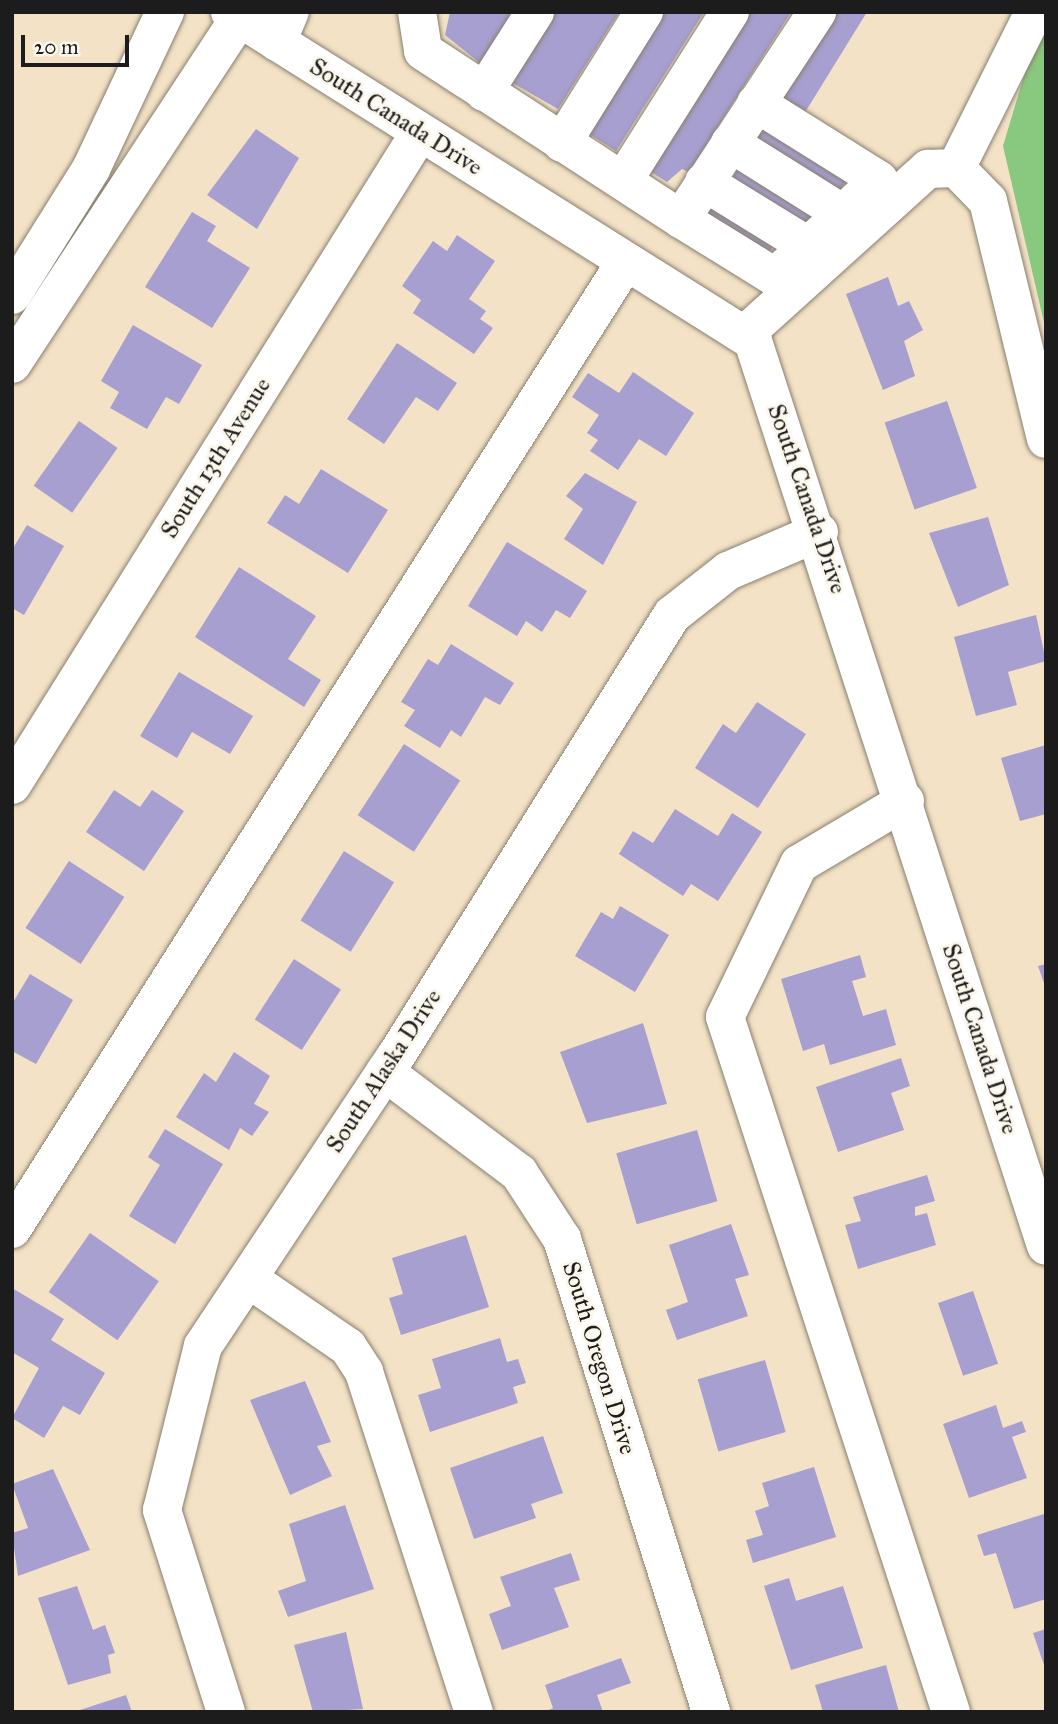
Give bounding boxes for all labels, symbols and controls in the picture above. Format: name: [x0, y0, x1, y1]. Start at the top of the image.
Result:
scale bar: [24, 21, 133, 65]
text: 20 m: [34, 34, 79, 60]
street label: South Canada Drive: [304, 52, 488, 182]
street label: South 13th Avenue: [155, 372, 277, 544]
street label: South Canada Drive: [761, 401, 853, 597]
street label: South Canada Drive: [936, 940, 1024, 1138]
street label: South Alaska Drive: [320, 984, 448, 1158]
street label: South Oregon Drive: [556, 1258, 642, 1458]

